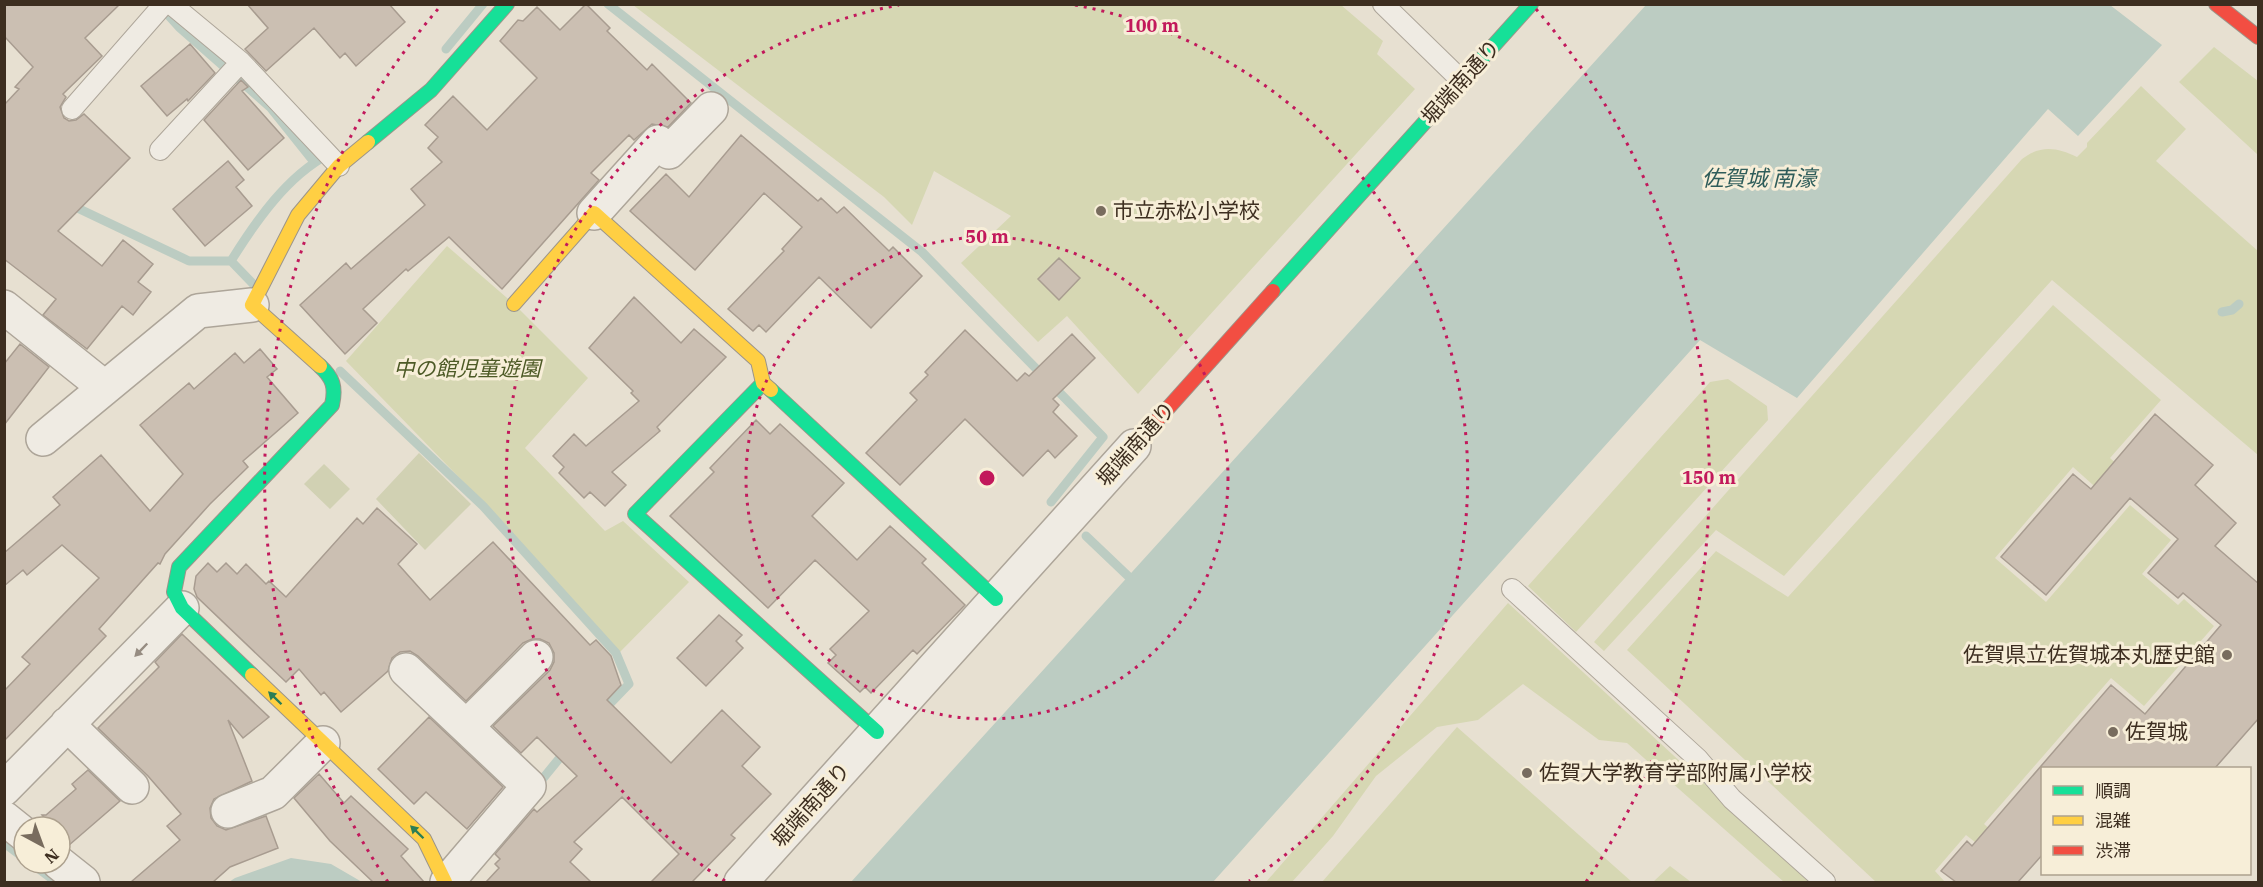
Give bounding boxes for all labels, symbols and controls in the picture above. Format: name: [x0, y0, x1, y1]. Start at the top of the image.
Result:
text: 100 m: [1125, 14, 1180, 37]
street label: 堀端南通り: [1415, 33, 1506, 130]
water label: 佐賀城 南濠: [1702, 163, 1820, 192]
place label: 市立赤松小学校: [1113, 196, 1260, 224]
marker: 市立赤松小学校: [1094, 204, 1108, 218]
text: 50 m: [965, 225, 1009, 248]
park label: 中の館児童遊園: [394, 354, 543, 382]
street label: 堀端南通り: [1090, 395, 1181, 492]
text: 150 m: [1682, 466, 1737, 489]
centre of rings: [977, 468, 997, 488]
place label: 佐賀県立佐賀城本丸歴史館: [1963, 640, 2215, 668]
one-way arrow: [134, 643, 148, 657]
marker: 佐賀県立佐賀城本丸歴史館: [2220, 648, 2234, 662]
one-way arrow: [269, 691, 283, 705]
place label: 佐賀城: [2125, 717, 2188, 745]
marker: 佐賀城: [2106, 725, 2120, 739]
street label: 堀端南通り: [765, 756, 856, 853]
place label: 佐賀大学教育学部附属小学校: [1539, 758, 1812, 786]
marker: 佐賀大学教育学部附属小学校: [1520, 766, 1534, 780]
legend: [2041, 767, 2251, 875]
text: 順調: [2095, 779, 2131, 802]
text: 混雑: [2095, 809, 2131, 832]
north arrow: [12, 815, 72, 875]
one-way arrow: [409, 825, 424, 839]
text: 渋滞: [2095, 839, 2131, 862]
text: N: [41, 845, 63, 868]

